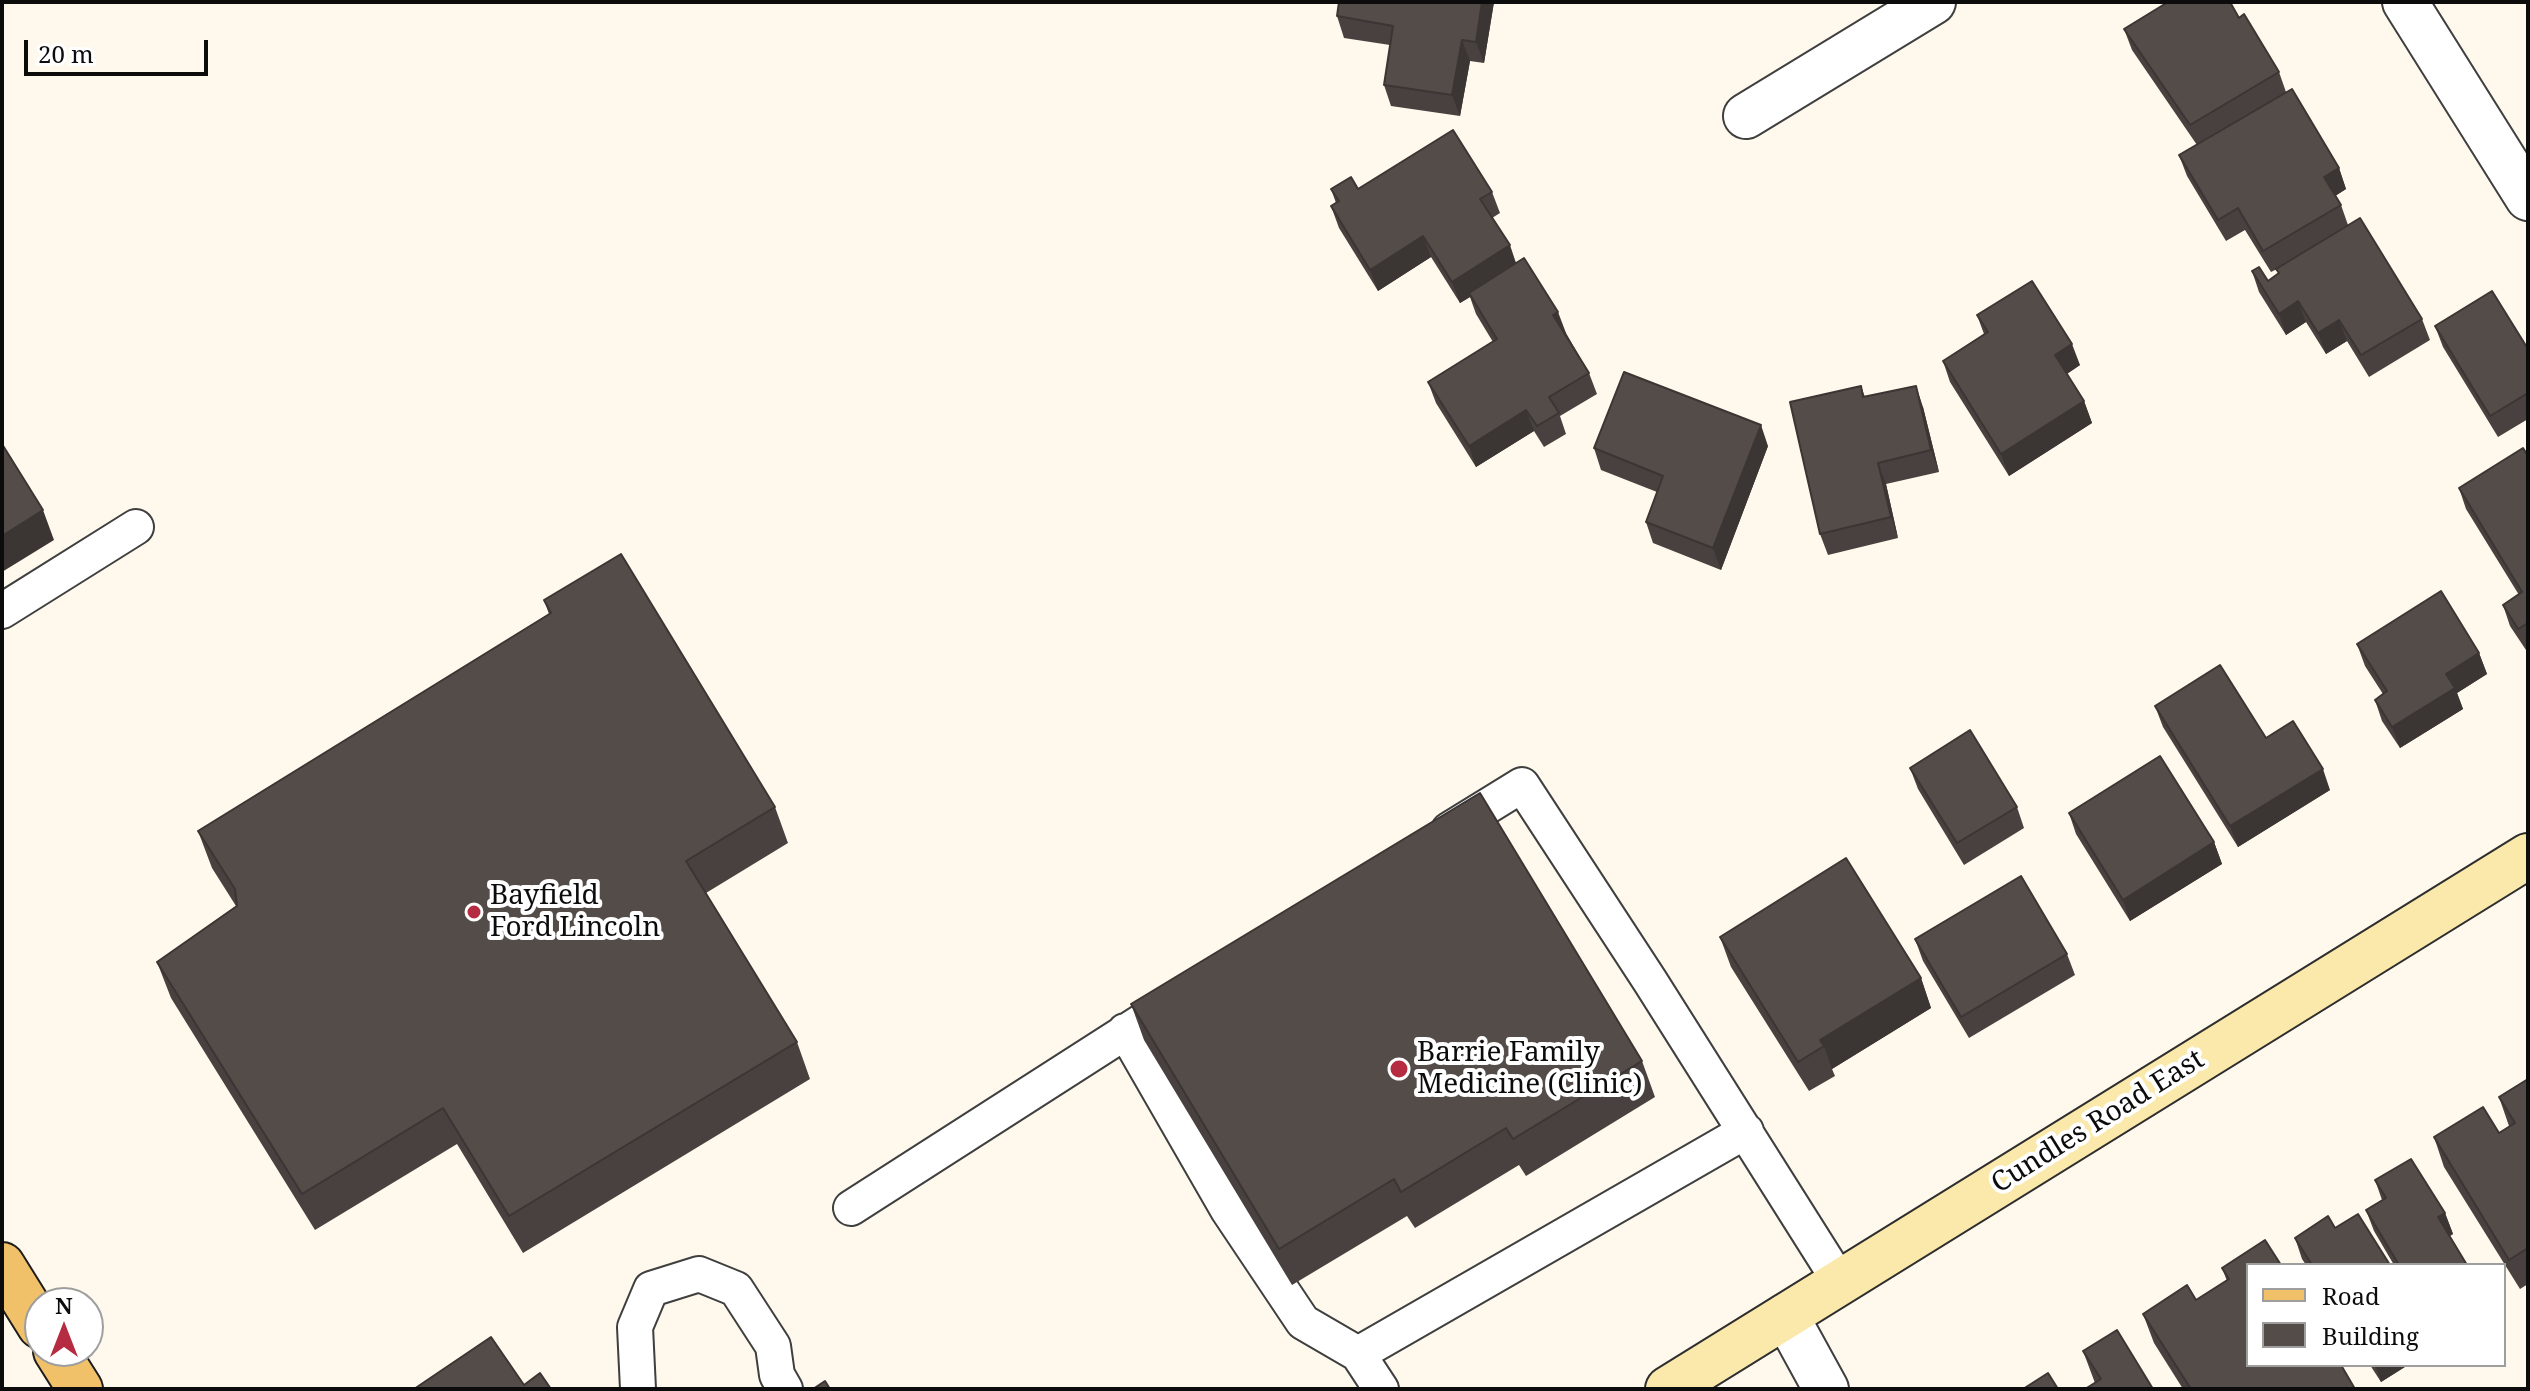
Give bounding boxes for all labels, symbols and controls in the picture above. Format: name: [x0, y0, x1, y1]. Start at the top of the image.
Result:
scale bar: [28, 24, 212, 74]
text: 20 m: [38, 37, 94, 70]
place label: Bayfield Ford Lincoln: [490, 879, 660, 945]
marker: Bayfield Ford Lincoln: [465, 903, 483, 921]
place label: Barrie Family Medicine (Clinic): [1417, 1036, 1642, 1102]
street label: Cundles Road East: [1986, 1043, 2210, 1201]
marker: Barrie Family Medicine (Clinic): [1388, 1058, 1410, 1080]
legend: [2246, 1263, 2506, 1367]
text: Road: [2322, 1279, 2380, 1312]
north arrow: [24, 1287, 104, 1367]
text: N: [55, 1290, 73, 1320]
text: Building: [2322, 1319, 2419, 1352]

